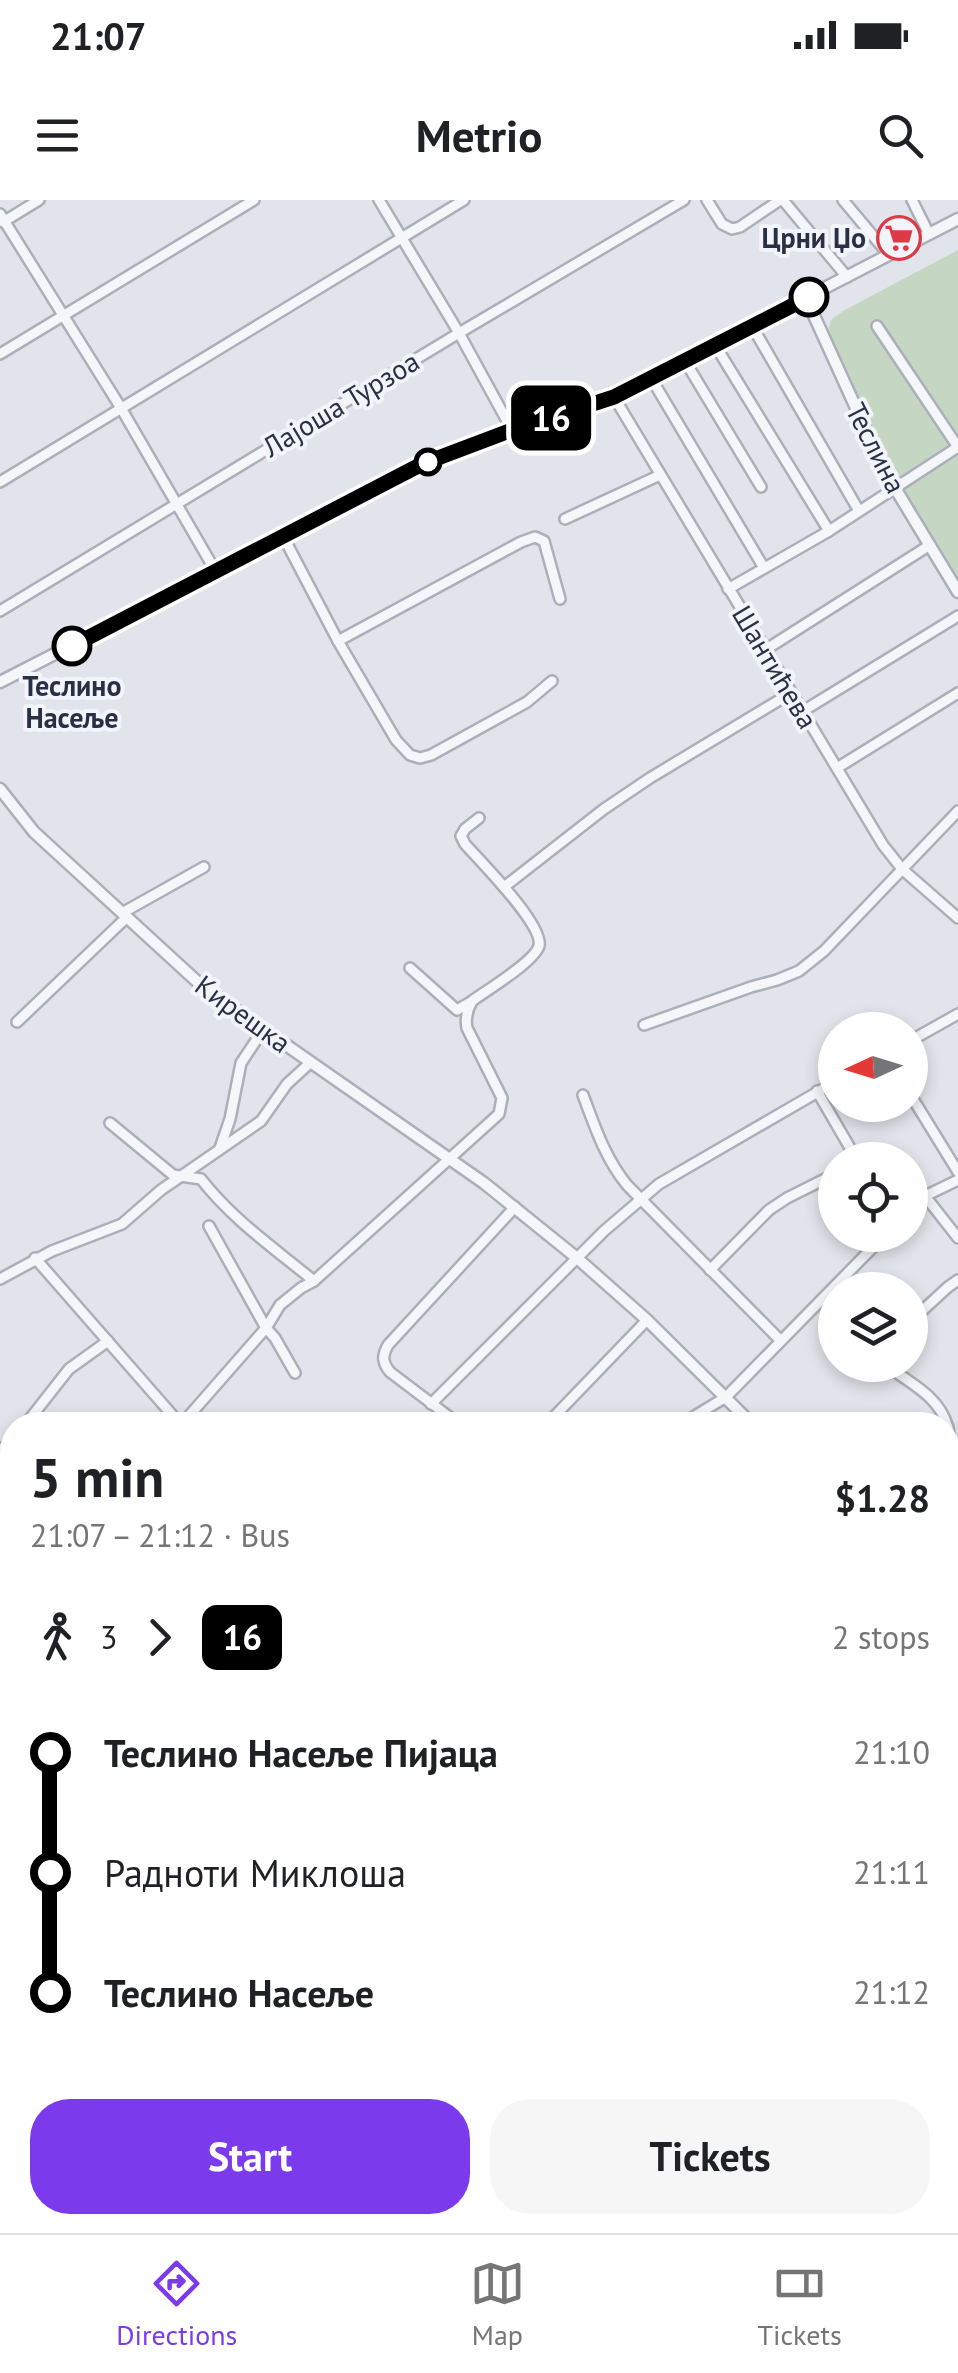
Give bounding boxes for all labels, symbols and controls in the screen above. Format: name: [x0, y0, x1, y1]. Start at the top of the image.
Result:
text: 21:07: [50, 11, 146, 60]
text: Metrio: [416, 106, 542, 164]
icon: menu: [30, 108, 85, 163]
icon: search: [873, 108, 928, 163]
supermarket icon: Црни Џо: [876, 215, 922, 261]
place label: Црни Џо: [761, 219, 866, 256]
unlabelled marker: [790, 278, 828, 316]
street label: Лајоша Турзоа: [255, 342, 426, 465]
line badge: 16: [506, 386, 596, 450]
text: 16: [531, 395, 571, 441]
street label: Теслина: [838, 396, 915, 499]
unlabelled marker: [415, 449, 441, 475]
street label: Шантићева: [724, 598, 827, 735]
marker: Теслино Насеље: [53, 627, 91, 665]
place label: Теслино Насеље: [23, 667, 121, 736]
street label: Кирешка: [188, 966, 299, 1061]
north arrow: [818, 1012, 928, 1122]
map controls: [818, 1012, 928, 1382]
button: locate: [818, 1142, 928, 1252]
button: layers: [818, 1272, 928, 1382]
text: 5 min: [30, 1441, 164, 1512]
text: $1.28: [834, 1473, 930, 1522]
text: 21:07 – 21:12 · Bus: [30, 1514, 290, 1556]
icon: walk: [30, 1610, 85, 1665]
icon: forward: [132, 1610, 187, 1665]
text: 16: [222, 1614, 262, 1660]
text: 3: [100, 1616, 117, 1658]
text: 2 stops: [832, 1616, 930, 1658]
text: Теслино Насеље Пијаца: [104, 1728, 498, 1777]
text: 21:10: [853, 1731, 930, 1773]
text: Радноти Миклоша: [104, 1848, 406, 1897]
text: 21:11: [853, 1851, 930, 1893]
text: Теслино Насеље: [104, 1968, 374, 2017]
text: 21:12: [853, 1971, 930, 2013]
button: Start: [30, 2099, 470, 2214]
button: Tickets: [490, 2099, 930, 2214]
tab: Directions: [116, 2256, 237, 2353]
tab: Map: [470, 2256, 525, 2353]
tab: Tickets: [757, 2256, 842, 2353]

